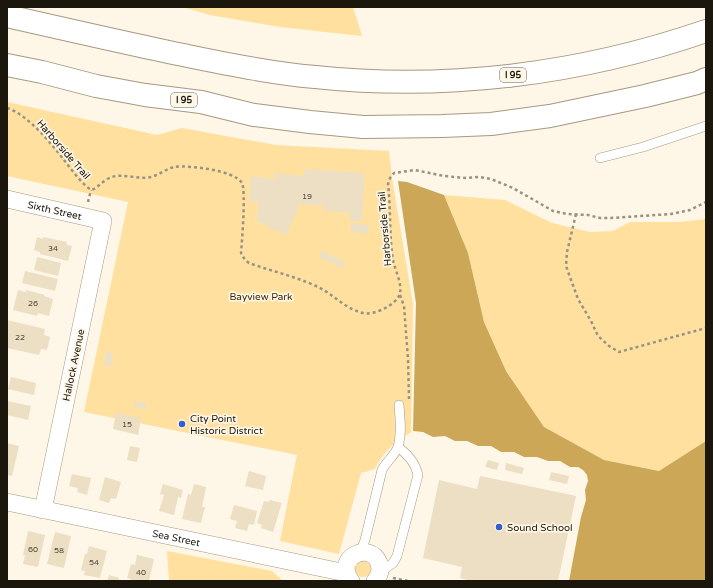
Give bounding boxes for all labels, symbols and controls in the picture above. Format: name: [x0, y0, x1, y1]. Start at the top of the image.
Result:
road number: I 95: [500, 68, 526, 82]
road number: I 95: [171, 93, 197, 107]
street label: Harborside Trail: [34, 117, 92, 182]
street label: Harborside Trail: [376, 191, 394, 267]
house number: 19: [302, 192, 312, 201]
street label: Sixth Street: [26, 199, 83, 223]
house number: 34: [48, 244, 58, 253]
park label: Bayview Park: [229, 291, 293, 303]
house number: 26: [28, 299, 38, 308]
street label: Hallock Avenue: [60, 328, 88, 402]
house number: 22: [15, 333, 25, 342]
place label: City Point Historic District: [190, 413, 263, 437]
marker: City Point Historic District: [177, 419, 187, 429]
house number: 15: [122, 420, 132, 429]
marker: Sound School: [494, 522, 504, 532]
place label: Sound School: [507, 522, 573, 534]
street label: Sea Street: [151, 528, 201, 549]
house number: 60: [28, 545, 38, 554]
house number: 58: [54, 546, 64, 555]
house number: 54: [89, 558, 99, 567]
house number: 40: [136, 568, 146, 577]

